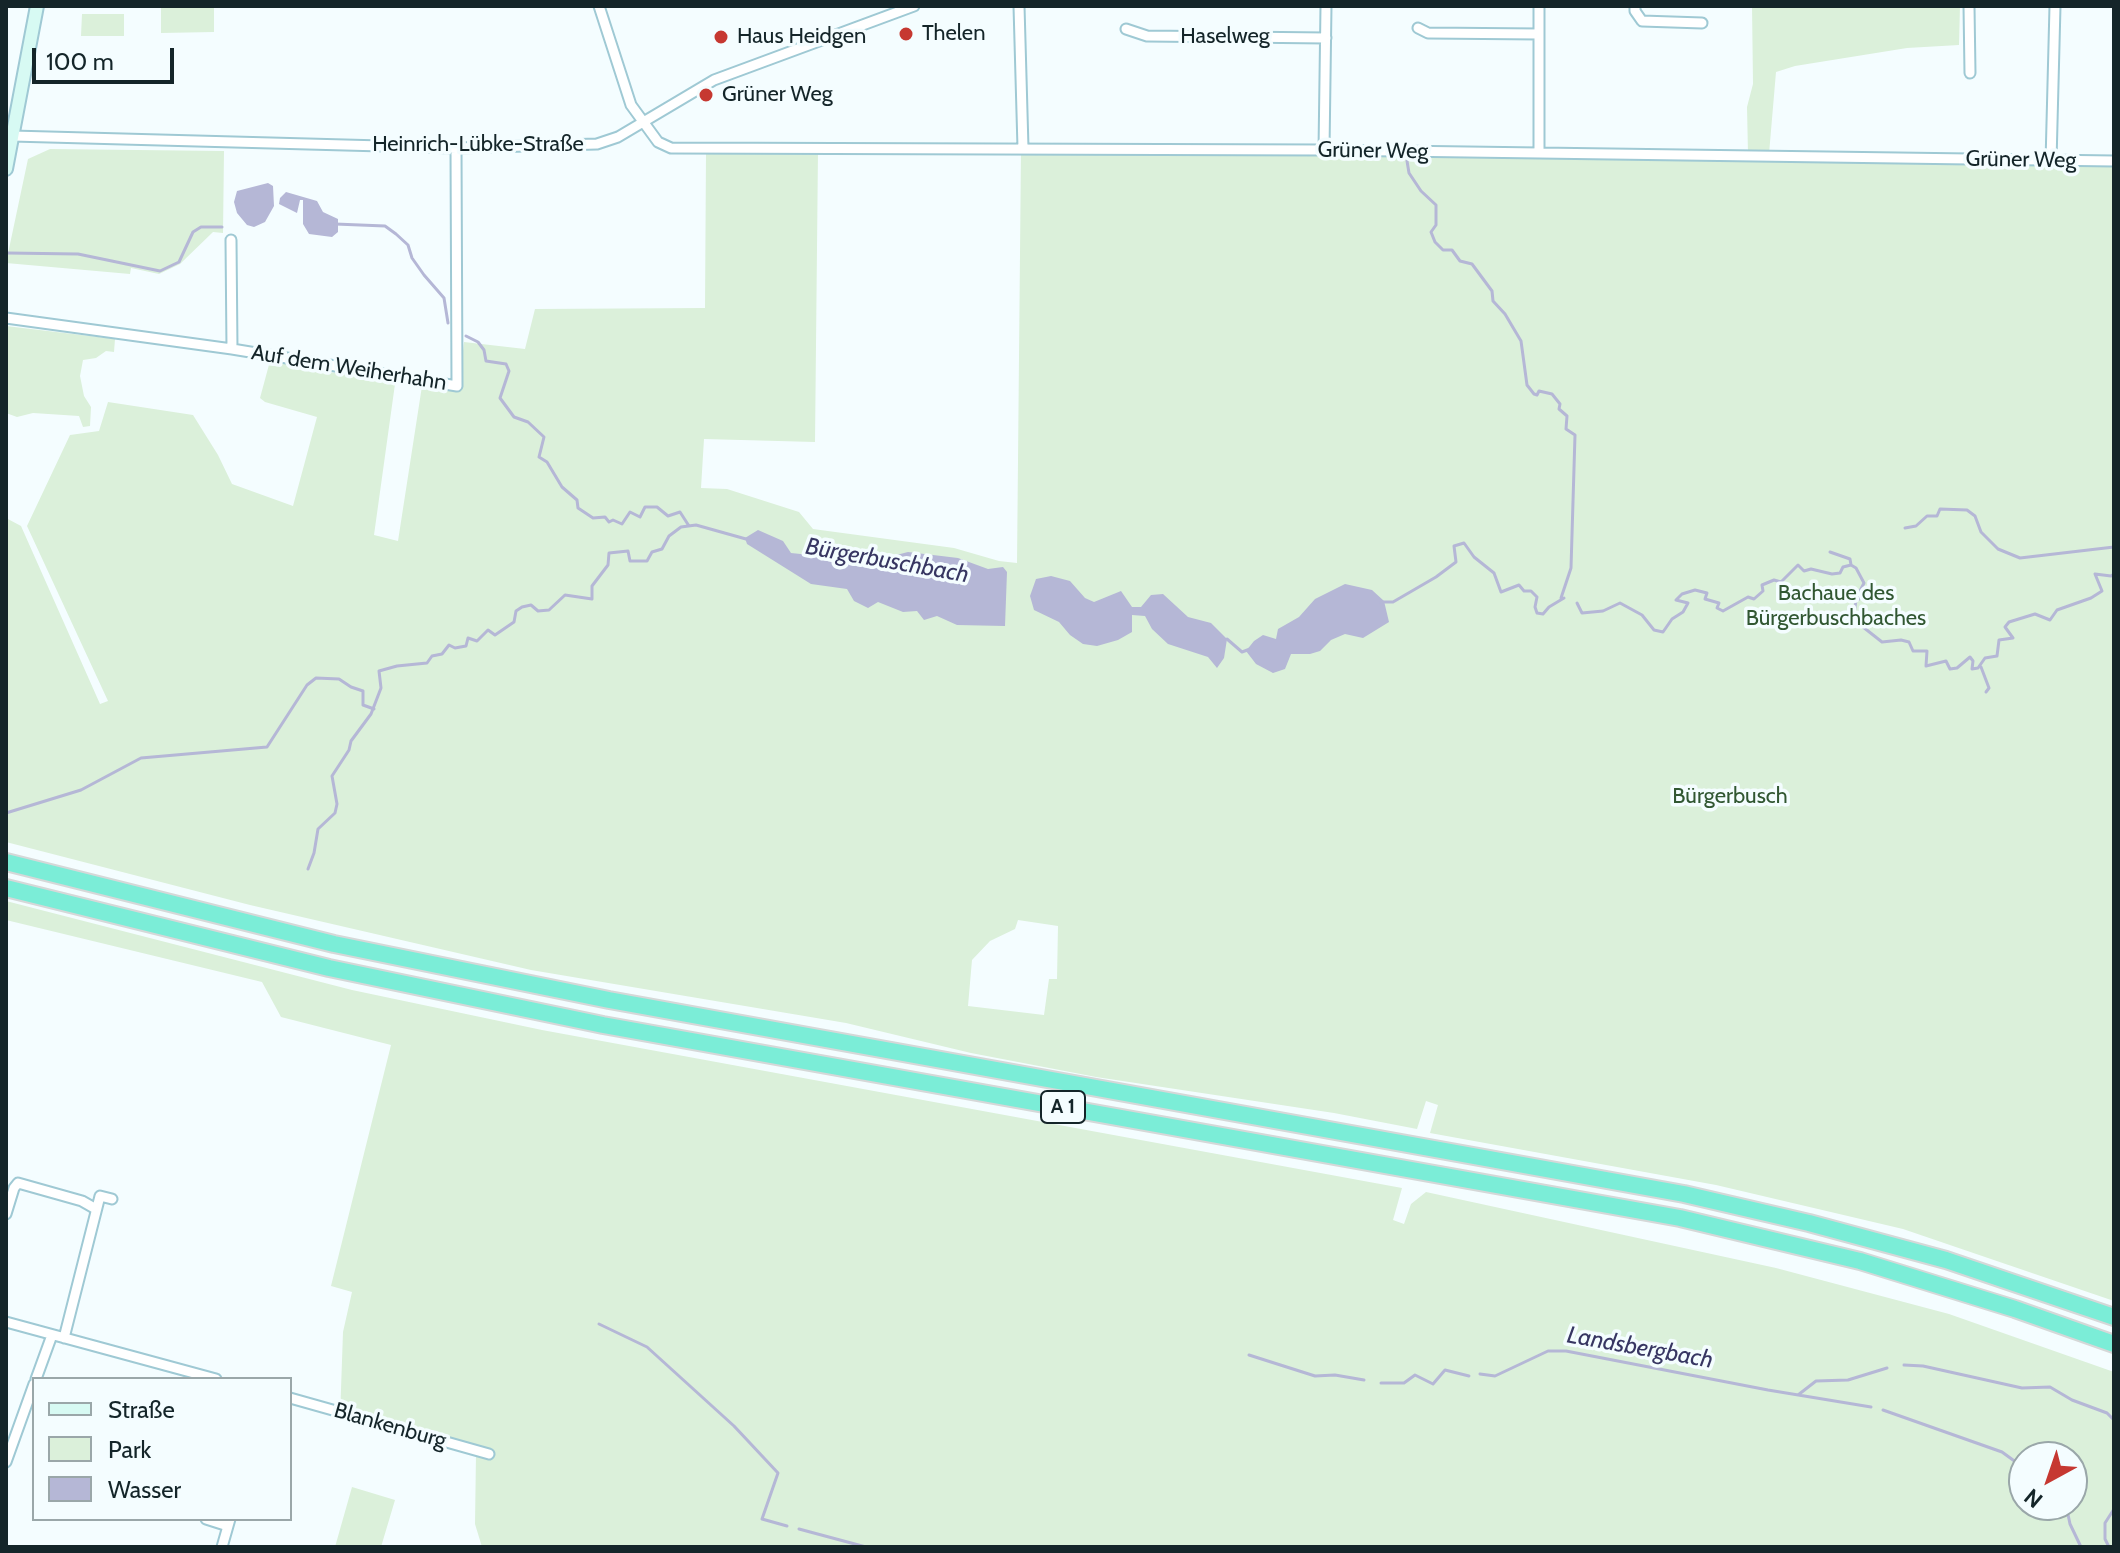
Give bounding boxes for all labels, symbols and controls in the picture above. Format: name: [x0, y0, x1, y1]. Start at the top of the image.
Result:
place label: Thelen: [922, 21, 985, 47]
place label: Haus Heidgen: [737, 24, 866, 50]
street label: Haselweg: [1180, 24, 1270, 50]
marker: Thelen: [897, 25, 915, 43]
marker: Haus Heidgen: [712, 28, 730, 46]
scale bar: [36, 32, 178, 82]
text: 100 m: [46, 47, 114, 76]
place label: Grüner Weg: [722, 82, 833, 108]
marker: Grüner Weg: [697, 86, 715, 104]
street label: Heinrich-Lübke-Straße: [372, 132, 584, 158]
street label: Grüner Weg: [1317, 137, 1429, 165]
street label: Grüner Weg: [1965, 146, 2077, 174]
street label: Auf dem Weiherhahn: [249, 340, 449, 396]
water label: Bürgerbuschbach: [803, 532, 971, 590]
park label: Bachaue des Bürgerbuschbaches: [1746, 581, 1926, 632]
park label: Bürgerbusch: [1672, 784, 1788, 810]
road number: A 1: [1041, 1091, 1085, 1123]
water label: Landsbergbach: [1565, 1321, 1715, 1375]
legend: [32, 1377, 292, 1521]
text: Straße: [108, 1395, 175, 1424]
street label: Blankenburg: [331, 1397, 449, 1455]
text: Park: [108, 1435, 151, 1464]
north arrow: [2008, 1441, 2088, 1521]
text: Wasser: [108, 1475, 181, 1504]
text: N: [2019, 1483, 2048, 1514]

